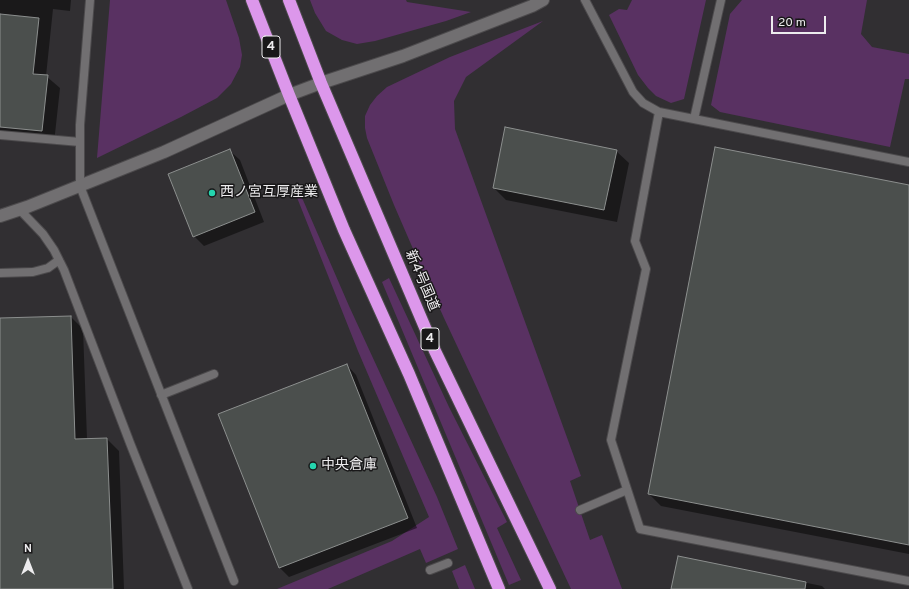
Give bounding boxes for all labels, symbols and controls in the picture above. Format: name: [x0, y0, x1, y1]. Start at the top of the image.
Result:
scale bar: [773, 8, 828, 34]
text: 20 m: [778, 15, 806, 31]
road number: 4: [262, 36, 280, 58]
place label: 西ノ宮互厚産業: [220, 185, 318, 201]
marker: 西ノ宮互厚産業: [207, 188, 217, 198]
street label: 新4号国道: [401, 248, 441, 314]
road number: 4: [421, 328, 439, 350]
place label: 中央倉庫: [321, 458, 377, 474]
marker: 中央倉庫: [308, 461, 318, 471]
north arrow: [8, 541, 48, 581]
text: N: [24, 542, 32, 556]

